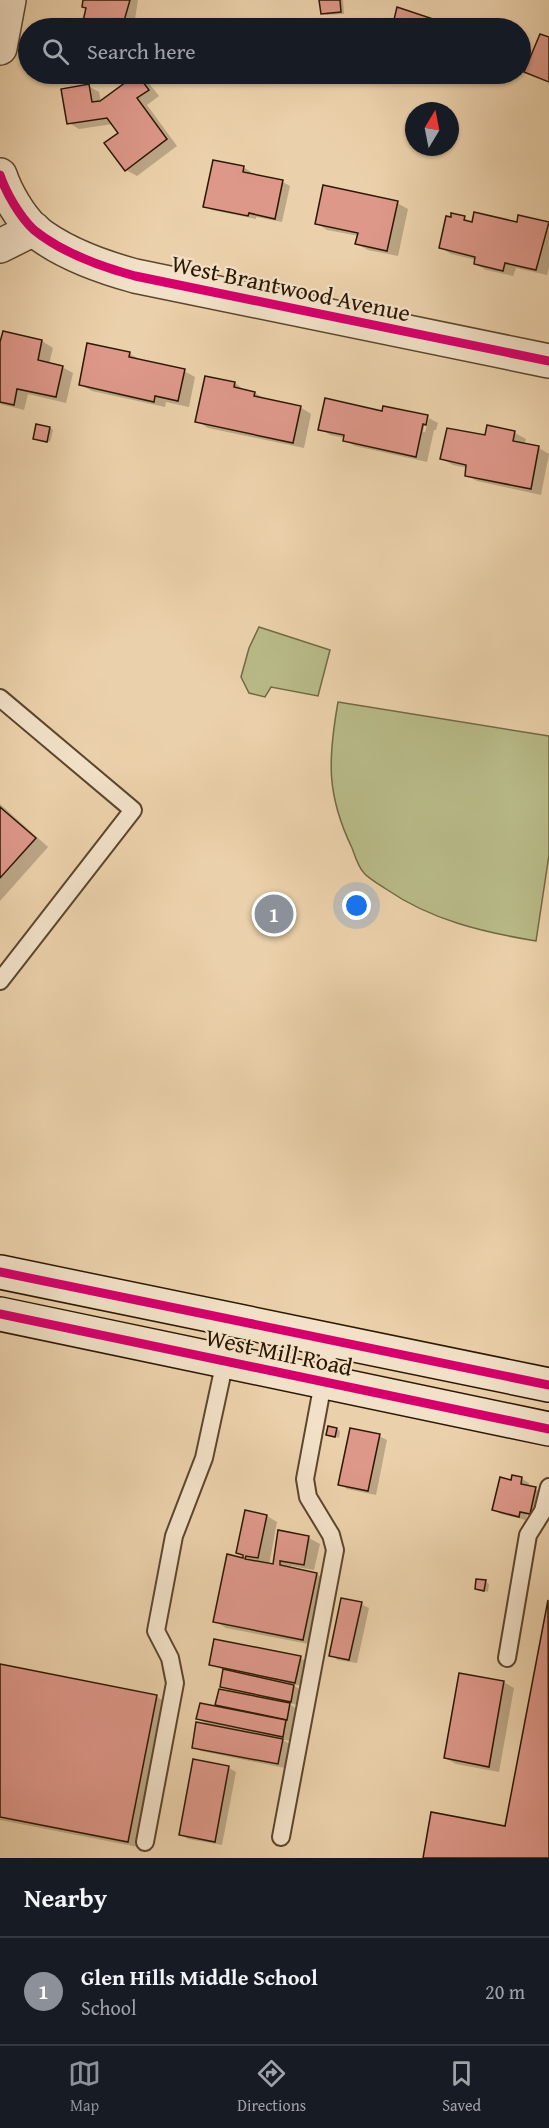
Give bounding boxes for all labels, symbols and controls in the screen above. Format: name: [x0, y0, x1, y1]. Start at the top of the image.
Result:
search box: [18, 18, 531, 84]
icon: search: [39, 35, 72, 68]
text: Search here: [87, 35, 196, 67]
north arrow: [405, 102, 459, 156]
street label: West Brantwood Avenue: [168, 246, 414, 330]
your location: [342, 891, 371, 920]
pin: 1: [254, 892, 294, 936]
street label: West Mill Road: [202, 1319, 356, 1385]
text: Nearby: [24, 1878, 107, 1917]
text: Glen Hills Middle School: [81, 1961, 318, 1993]
text: 1: [38, 1977, 49, 2006]
text: 20 m: [485, 1977, 525, 2006]
text: School: [81, 1993, 137, 2022]
tab: Map: [68, 2057, 101, 2117]
tab: Directions: [237, 2057, 306, 2117]
tab: Saved: [442, 2057, 481, 2117]

